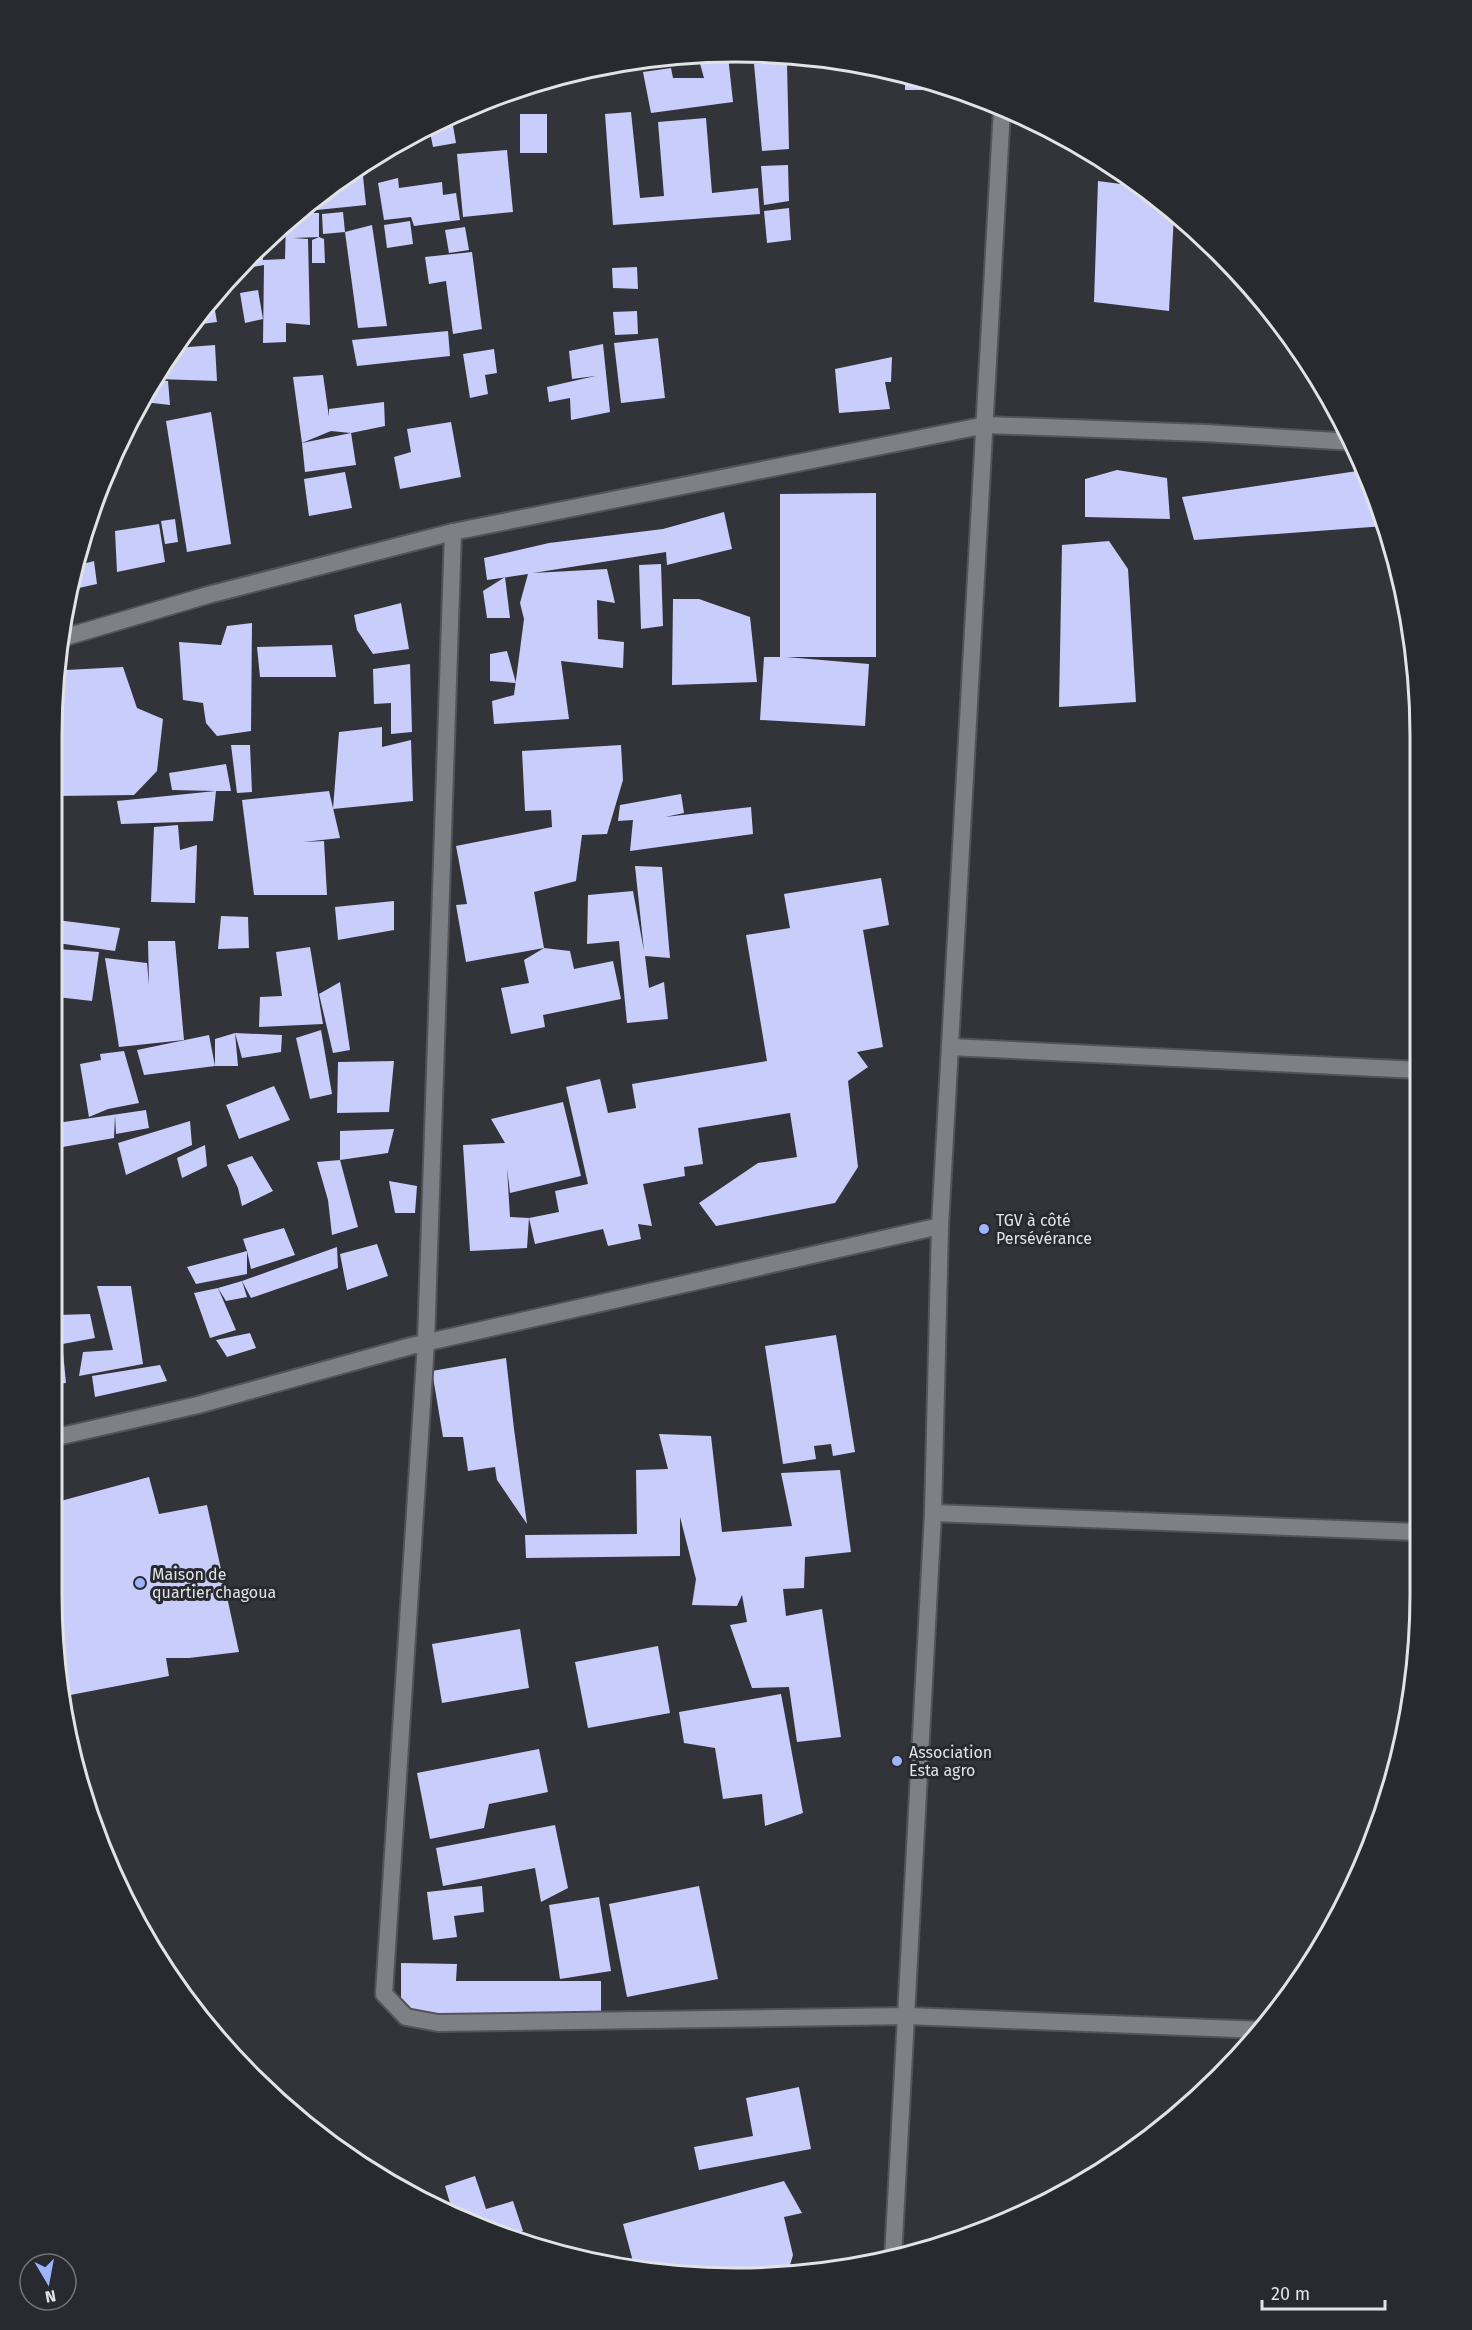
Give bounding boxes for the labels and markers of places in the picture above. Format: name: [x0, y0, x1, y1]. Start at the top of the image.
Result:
place label: TGV à côté Persévérance: [996, 1211, 1092, 1248]
marker: TGV à côté Persévérance: [977, 1222, 991, 1236]
place label: Maison de quartier chagoua: [152, 1565, 276, 1602]
marker: Maison de quartier chagoua: [133, 1576, 147, 1590]
place label: Association Esta agro: [909, 1743, 992, 1780]
marker: Association Esta agro: [890, 1754, 904, 1768]

